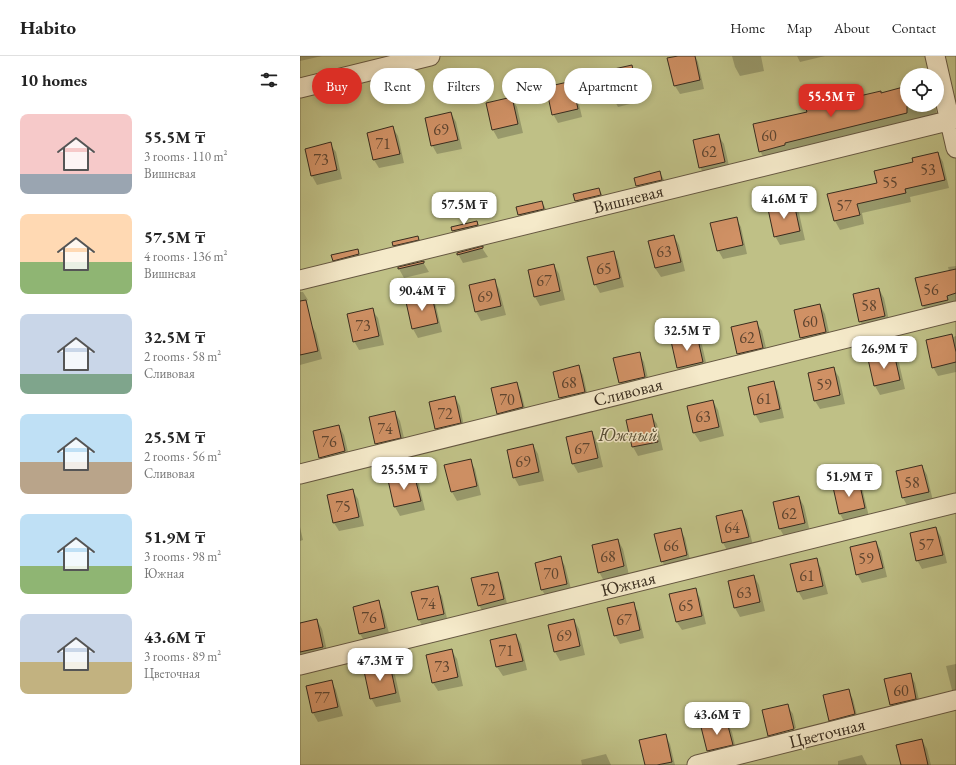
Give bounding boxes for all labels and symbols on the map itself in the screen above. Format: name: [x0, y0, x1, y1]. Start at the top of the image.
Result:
pin: 55.5M ₸: [794, 84, 868, 118]
house number: 69: [433, 119, 449, 140]
house number: 60: [761, 125, 777, 146]
house number: 71: [375, 133, 391, 154]
house number: 62: [701, 141, 717, 162]
house number: 73: [313, 149, 329, 170]
house number: 53: [920, 159, 936, 180]
house number: 55: [882, 172, 898, 193]
street label: Вишневая: [590, 179, 665, 218]
pin: 41.6M ₸: [747, 186, 821, 220]
pin: 57.5M ₸: [427, 192, 501, 226]
house number: 57: [836, 195, 852, 216]
house number: 63: [656, 241, 672, 262]
house number: 65: [596, 258, 612, 279]
house number: 67: [536, 270, 552, 291]
pin: 90.4M ₸: [385, 278, 459, 312]
house number: 56: [923, 279, 939, 300]
house number: 69: [477, 286, 493, 307]
house number: 58: [861, 295, 877, 316]
house number: 60: [802, 311, 818, 332]
house number: 73: [355, 315, 371, 336]
pin: 32.5M ₸: [650, 318, 724, 352]
house number: 62: [739, 327, 755, 348]
pin: 26.9M ₸: [847, 336, 921, 370]
house number: 68: [561, 372, 577, 393]
street label: Сливовая: [591, 372, 665, 411]
house number: 59: [816, 374, 832, 395]
house number: 61: [756, 388, 772, 409]
house number: 70: [499, 389, 515, 410]
house number: 72: [437, 403, 453, 424]
house number: 63: [695, 406, 711, 427]
house number: 74: [377, 418, 393, 439]
park label: Южный: [597, 423, 658, 446]
house number: 76: [321, 431, 337, 452]
house number: 67: [574, 438, 590, 459]
house number: 69: [515, 451, 531, 472]
pin: 25.5M ₸: [367, 457, 441, 491]
pin: 51.9M ₸: [812, 464, 886, 498]
house number: 58: [904, 472, 920, 493]
house number: 75: [335, 496, 351, 517]
house number: 62: [781, 503, 797, 524]
house number: 64: [724, 517, 740, 538]
house number: 57: [918, 534, 934, 555]
house number: 66: [663, 535, 679, 556]
house number: 68: [600, 546, 616, 567]
house number: 59: [858, 548, 874, 569]
house number: 70: [543, 563, 559, 584]
house number: 61: [799, 565, 815, 586]
street label: Южная: [598, 566, 658, 601]
house number: 72: [480, 579, 496, 600]
house number: 63: [736, 582, 752, 603]
house number: 74: [420, 593, 436, 614]
house number: 65: [678, 595, 694, 616]
house number: 76: [361, 607, 377, 628]
house number: 67: [616, 609, 632, 630]
house number: 69: [556, 625, 572, 646]
house number: 71: [498, 640, 514, 661]
pin: 47.3M ₸: [343, 648, 417, 682]
house number: 73: [434, 656, 450, 677]
house number: 60: [893, 680, 909, 701]
house number: 77: [314, 687, 330, 708]
pin: 43.6M ₸: [680, 702, 754, 736]
street label: Цветочная: [786, 712, 867, 753]

